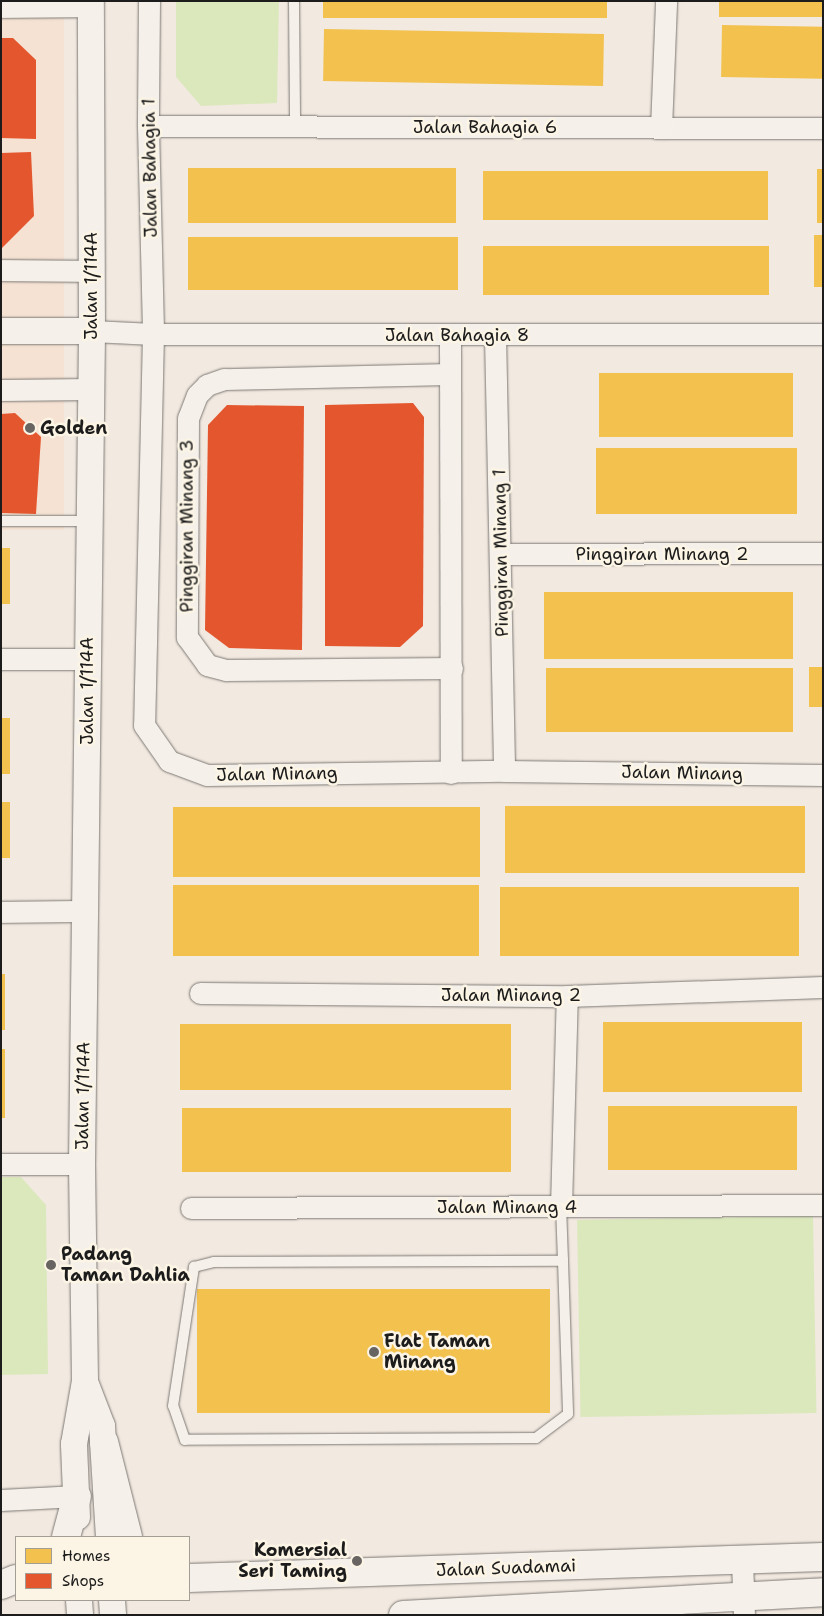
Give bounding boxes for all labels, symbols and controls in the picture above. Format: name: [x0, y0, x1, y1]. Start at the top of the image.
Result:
street label: Jalan Bahagia 1: [138, 98, 162, 238]
street label: Jalan Bahagia 6: [413, 116, 557, 138]
street label: Jalan 1/114A: [80, 232, 102, 340]
street label: Jalan Bahagia 8: [385, 324, 529, 346]
place label: Golden: [40, 417, 107, 439]
marker: Golden: [24, 422, 36, 434]
street label: Pinggiran Minang 3: [176, 439, 198, 613]
street label: Pinggiran Minang 1: [489, 469, 513, 637]
street label: Pinggiran Minang 2: [575, 543, 749, 565]
street label: Jalan 1/114A: [76, 637, 98, 745]
street label: Jalan Minang: [621, 761, 743, 785]
street label: Jalan Minang: [216, 762, 338, 786]
street label: Jalan Minang 2: [441, 984, 581, 1006]
street label: Jalan 1/114A: [71, 1042, 95, 1150]
street label: Jalan Minang 4: [437, 1196, 577, 1218]
place label: Padang Taman Dahlia: [61, 1244, 190, 1286]
marker: Padang Taman Dahlia: [45, 1259, 57, 1271]
place label: Flat Taman Minang: [384, 1331, 490, 1374]
marker: Flat Taman Minang: [368, 1346, 380, 1358]
legend: [15, 1536, 190, 1601]
place label: Komersial Seri Taming: [238, 1540, 347, 1582]
text: Homes: [62, 1546, 110, 1566]
marker: Komersial Seri Taming: [351, 1555, 363, 1567]
street label: Jalan Suadamai: [435, 1555, 577, 1581]
text: Shops: [62, 1571, 104, 1591]

